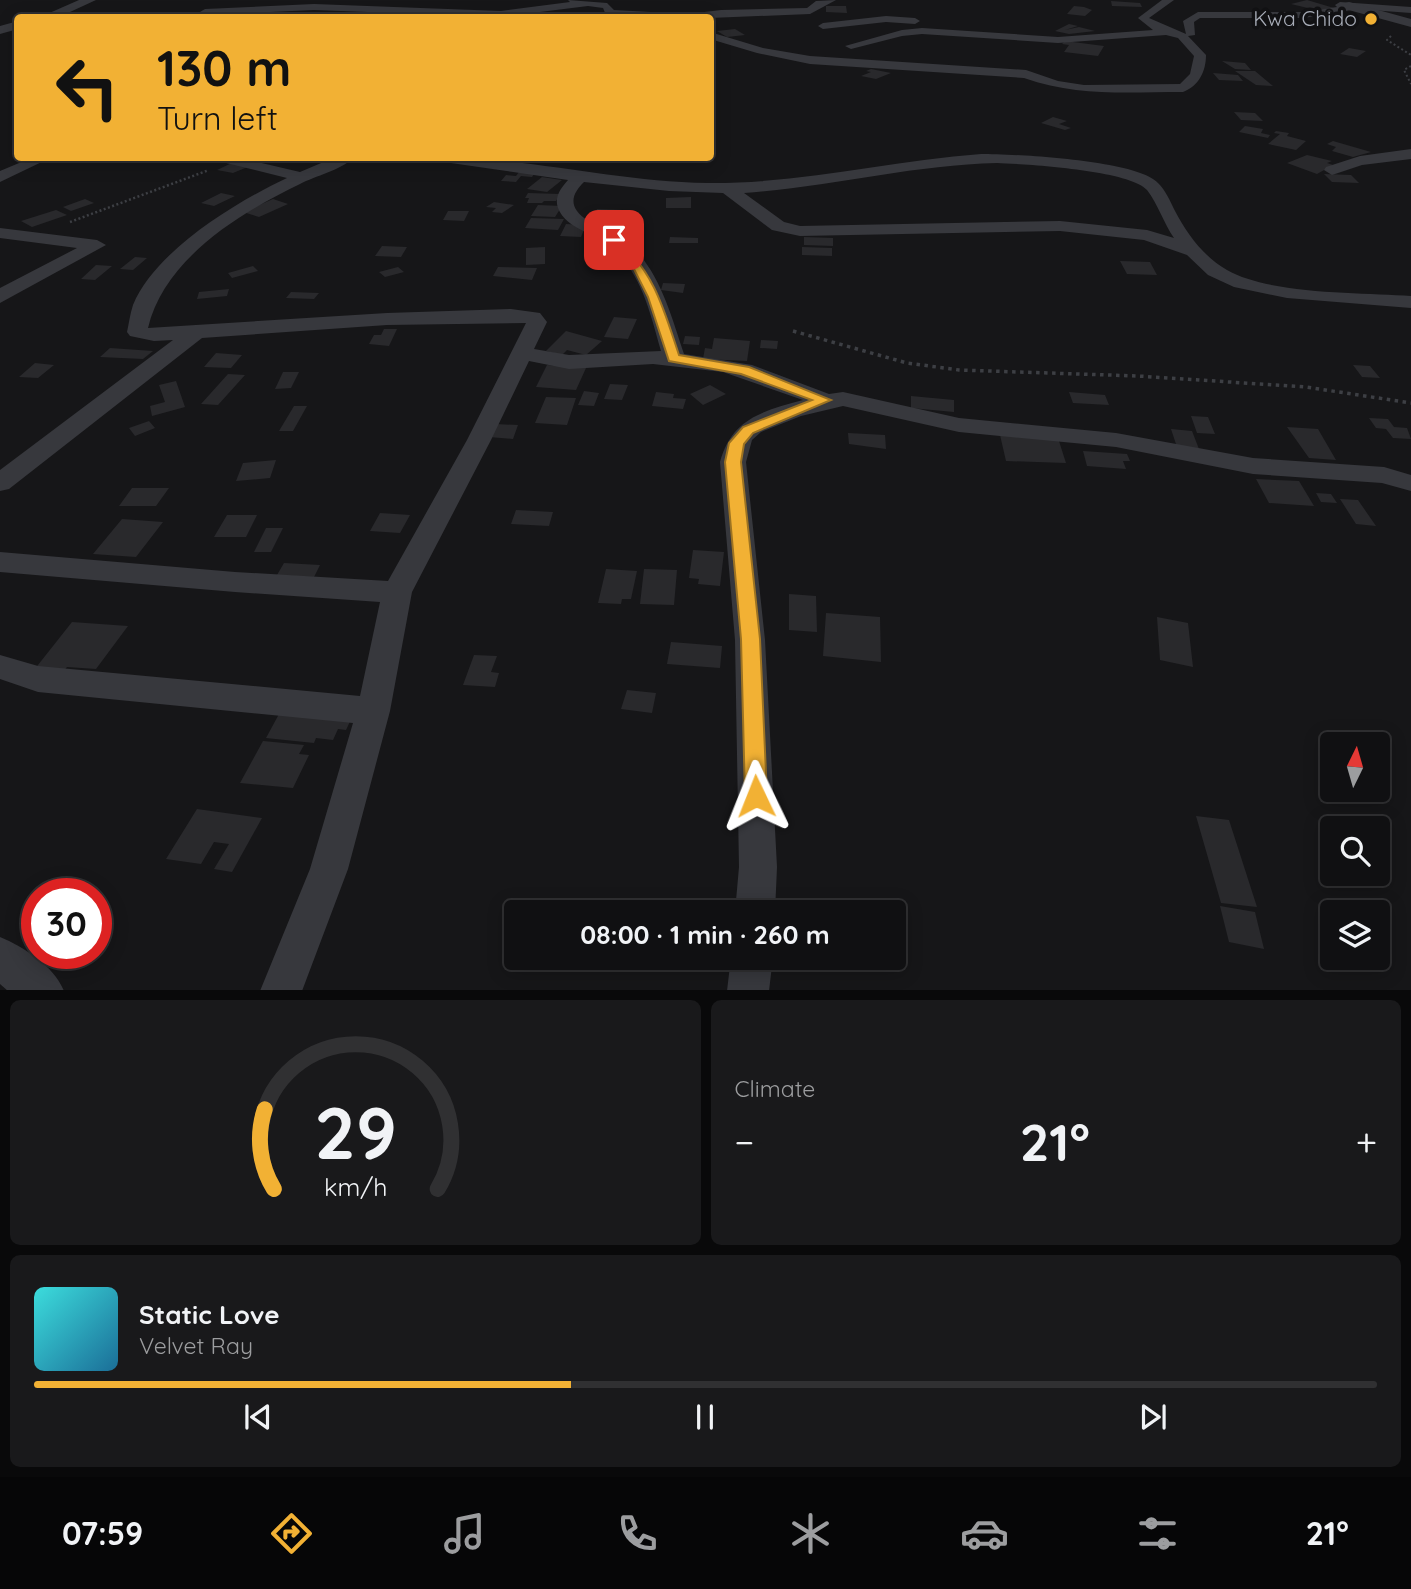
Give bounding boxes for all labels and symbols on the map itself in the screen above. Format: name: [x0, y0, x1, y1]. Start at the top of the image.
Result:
place label: Kwa Chido: [1253, 5, 1357, 31]
marker: Kwa Chido: [1363, 11, 1379, 27]
pin: [584, 210, 644, 270]
north arrow: [1320, 732, 1390, 802]
position arrow: [719, 759, 793, 833]
speed limit sign: 30: [21, 878, 112, 969]

